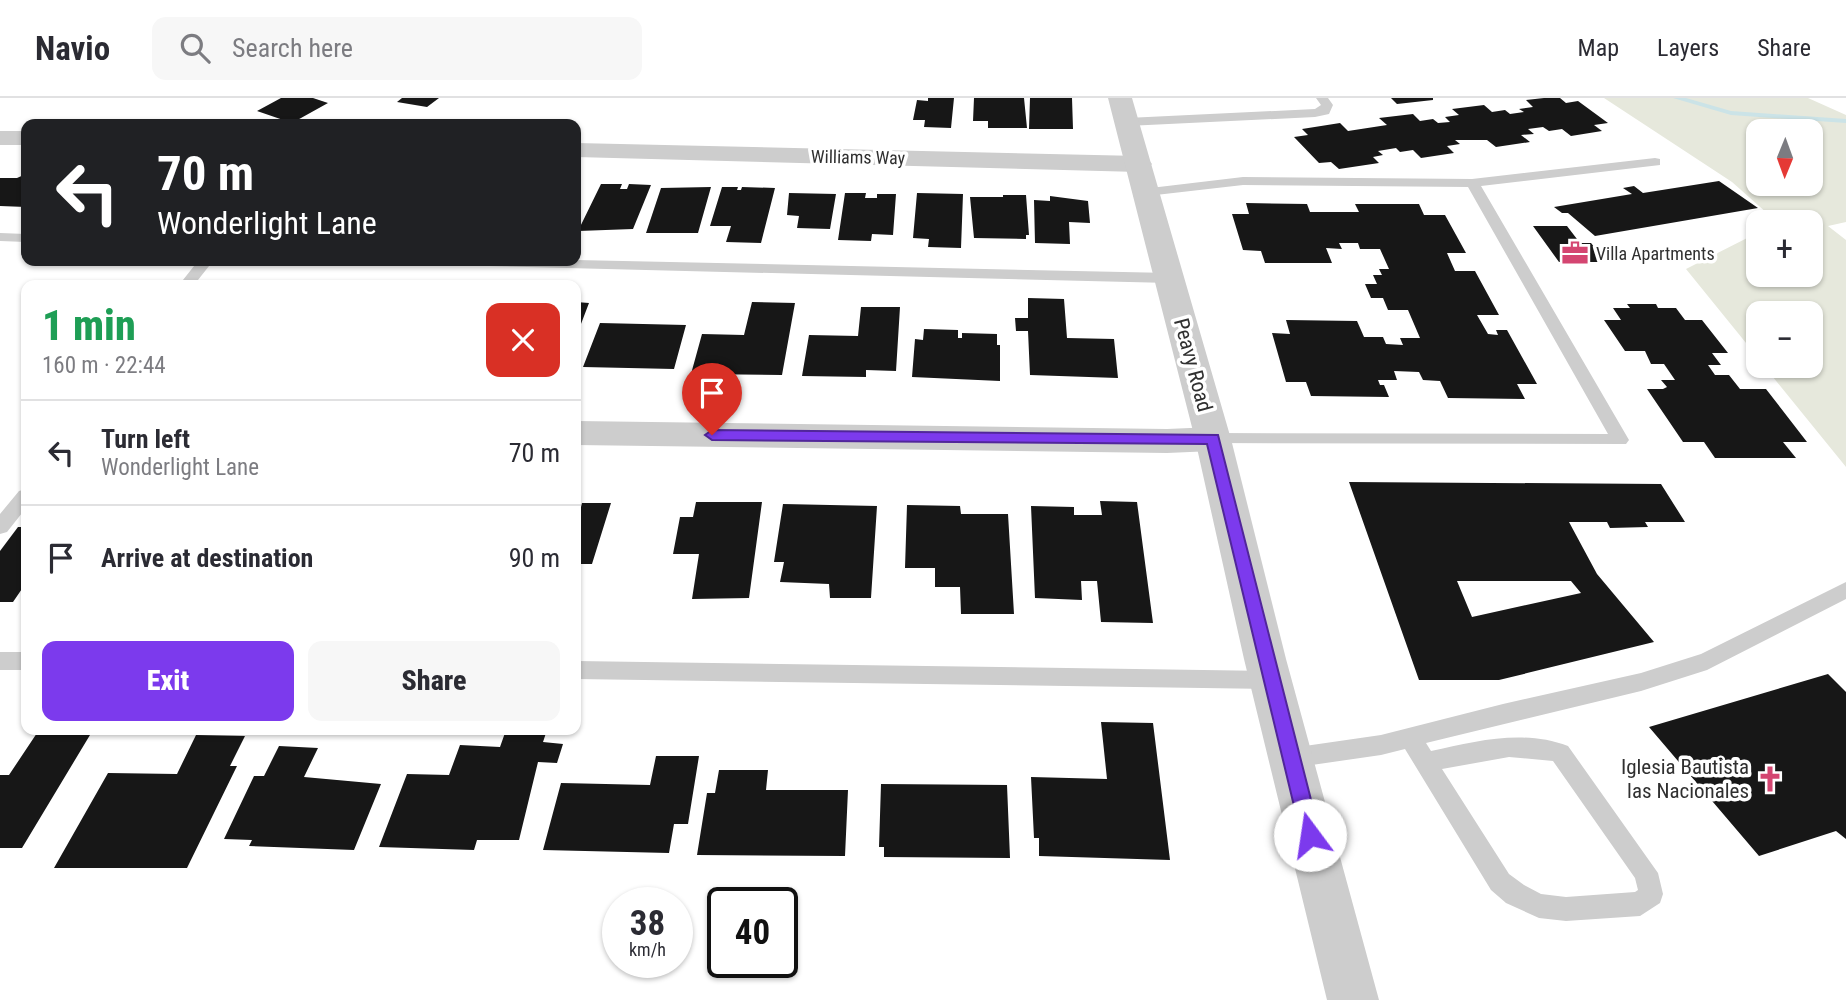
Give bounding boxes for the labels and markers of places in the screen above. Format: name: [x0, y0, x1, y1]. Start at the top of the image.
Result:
office icon: Villa Apartments: [1560, 238, 1590, 268]
place label: Villa Apartments: [1596, 243, 1715, 264]
pin: [682, 363, 742, 435]
place label: Iglesia Bautista las Nacionales: [1621, 755, 1749, 803]
church icon: Iglesia Bautista las Nacionales: [1755, 764, 1785, 794]

